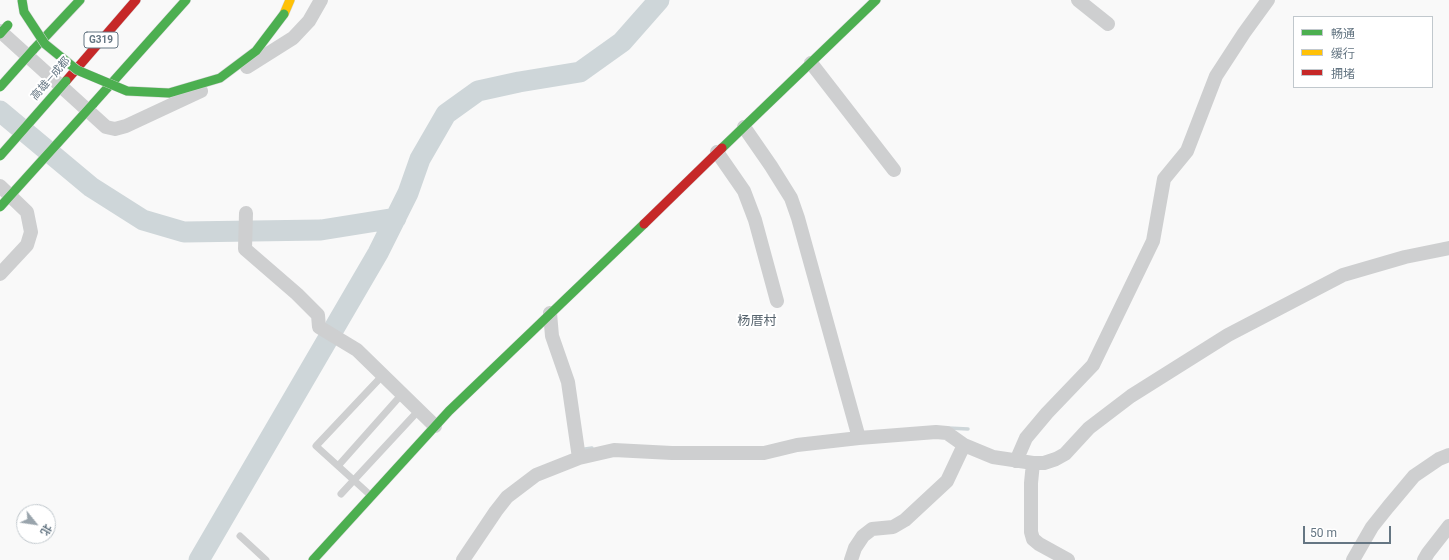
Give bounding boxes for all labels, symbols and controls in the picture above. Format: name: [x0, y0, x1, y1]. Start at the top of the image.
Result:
legend: [1293, 16, 1433, 88]
text: 畅通: [1331, 27, 1355, 41]
road number: G319: [84, 32, 118, 48]
text: 缓行: [1331, 47, 1355, 61]
street label: 高雄—成都: [29, 55, 73, 103]
text: 拥堵: [1331, 67, 1355, 81]
district label: 杨厝村: [738, 314, 776, 330]
north arrow: [16, 504, 56, 544]
scale bar: [1305, 518, 1393, 544]
text: 北: [38, 522, 54, 538]
text: 50 m: [1310, 526, 1337, 540]

